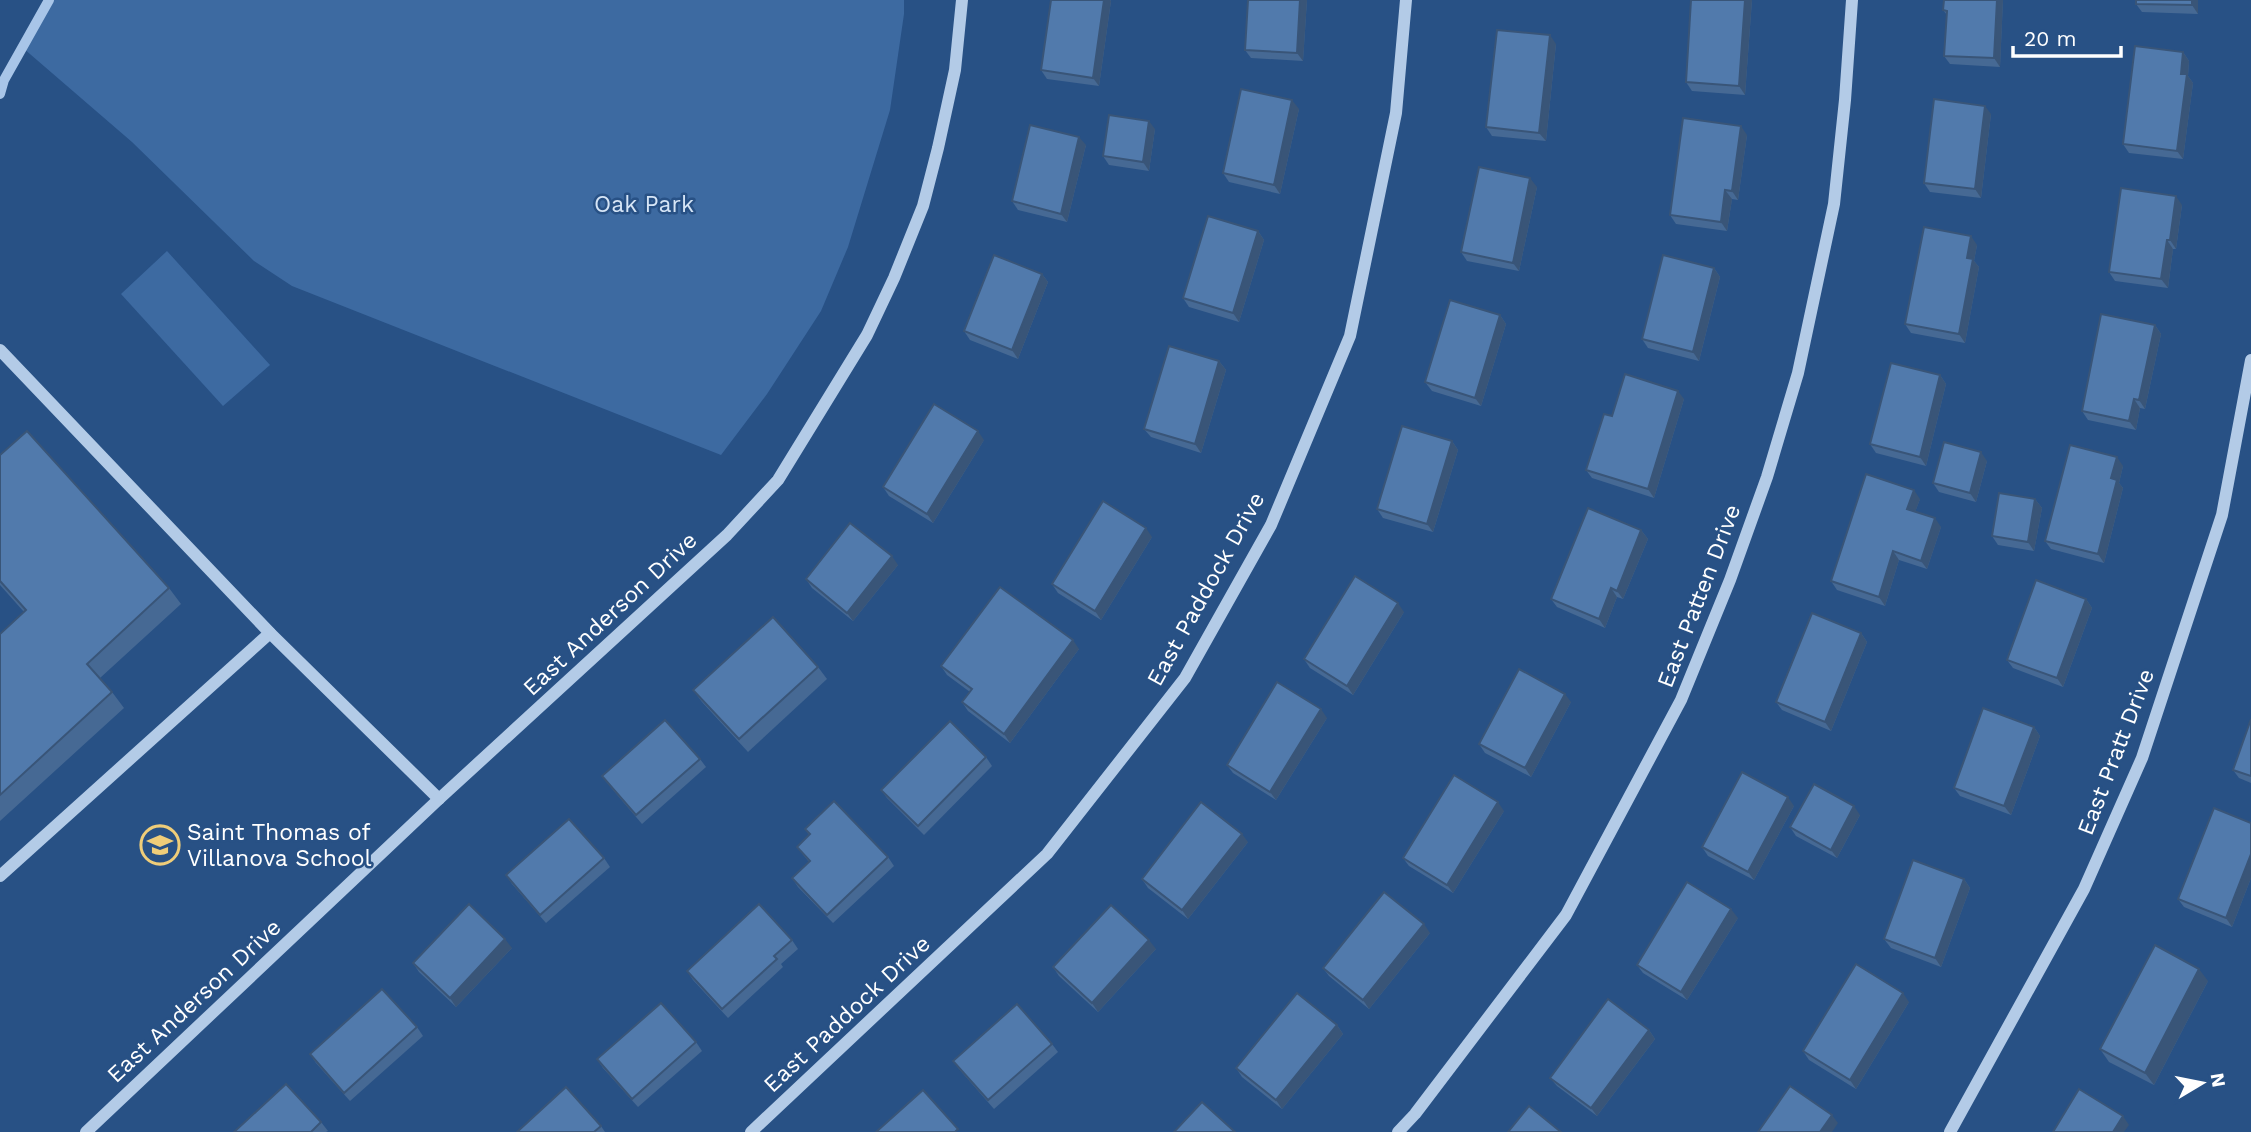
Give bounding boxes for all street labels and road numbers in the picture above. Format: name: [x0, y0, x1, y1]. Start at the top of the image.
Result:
street label: East Paddock Drive: [1141, 487, 1271, 691]
street label: East Patten Drive: [1652, 500, 1746, 692]
street label: East Anderson Drive: [518, 527, 702, 701]
street label: East Pratt Drive: [2072, 665, 2160, 839]
street label: East Anderson Drive: [102, 914, 286, 1088]
street label: East Paddock Drive: [758, 930, 936, 1098]

